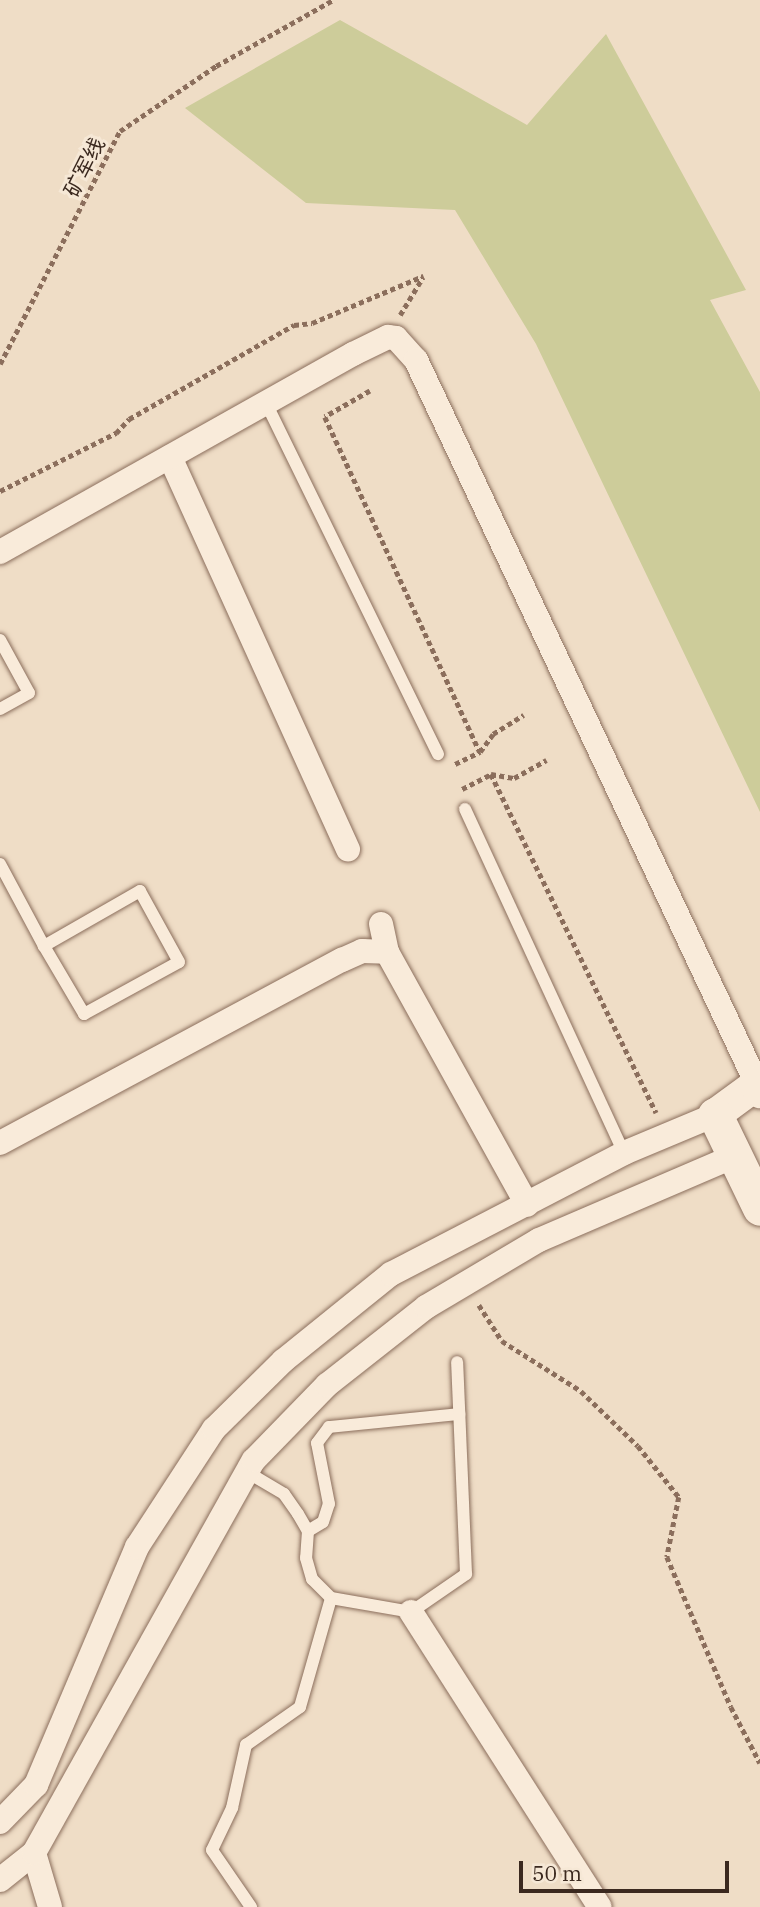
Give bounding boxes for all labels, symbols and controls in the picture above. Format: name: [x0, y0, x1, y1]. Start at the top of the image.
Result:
street label: 矿军线: [58, 133, 110, 201]
scale bar: [522, 1848, 732, 1892]
text: 50 m: [532, 1859, 582, 1887]

